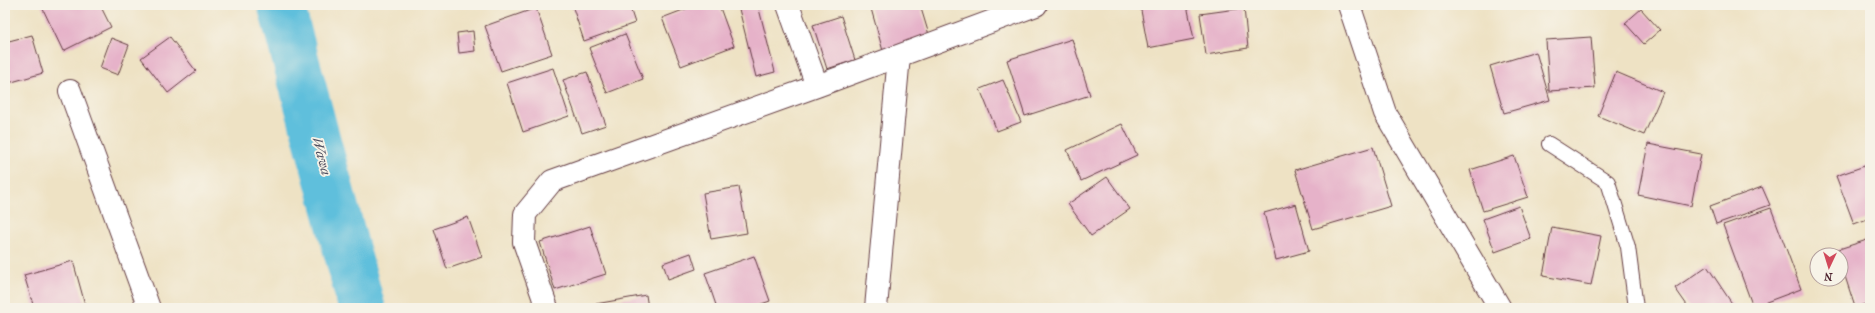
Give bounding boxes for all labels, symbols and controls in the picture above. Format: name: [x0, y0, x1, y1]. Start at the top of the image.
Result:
water label: Wawa: [308, 135, 335, 177]
north arrow: [1809, 247, 1849, 287]
text: N: [1823, 270, 1833, 283]

